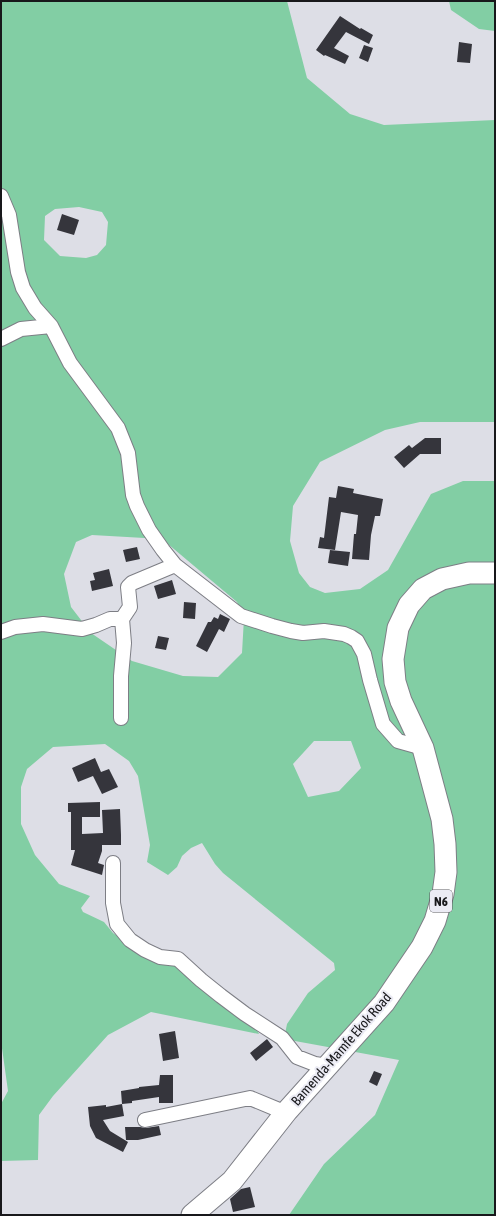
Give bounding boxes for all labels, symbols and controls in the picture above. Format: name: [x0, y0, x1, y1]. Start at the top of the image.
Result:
road number: N6: [430, 890, 452, 912]
street label: Bamenda-Mamfe Ekok Road: [288, 989, 394, 1109]

